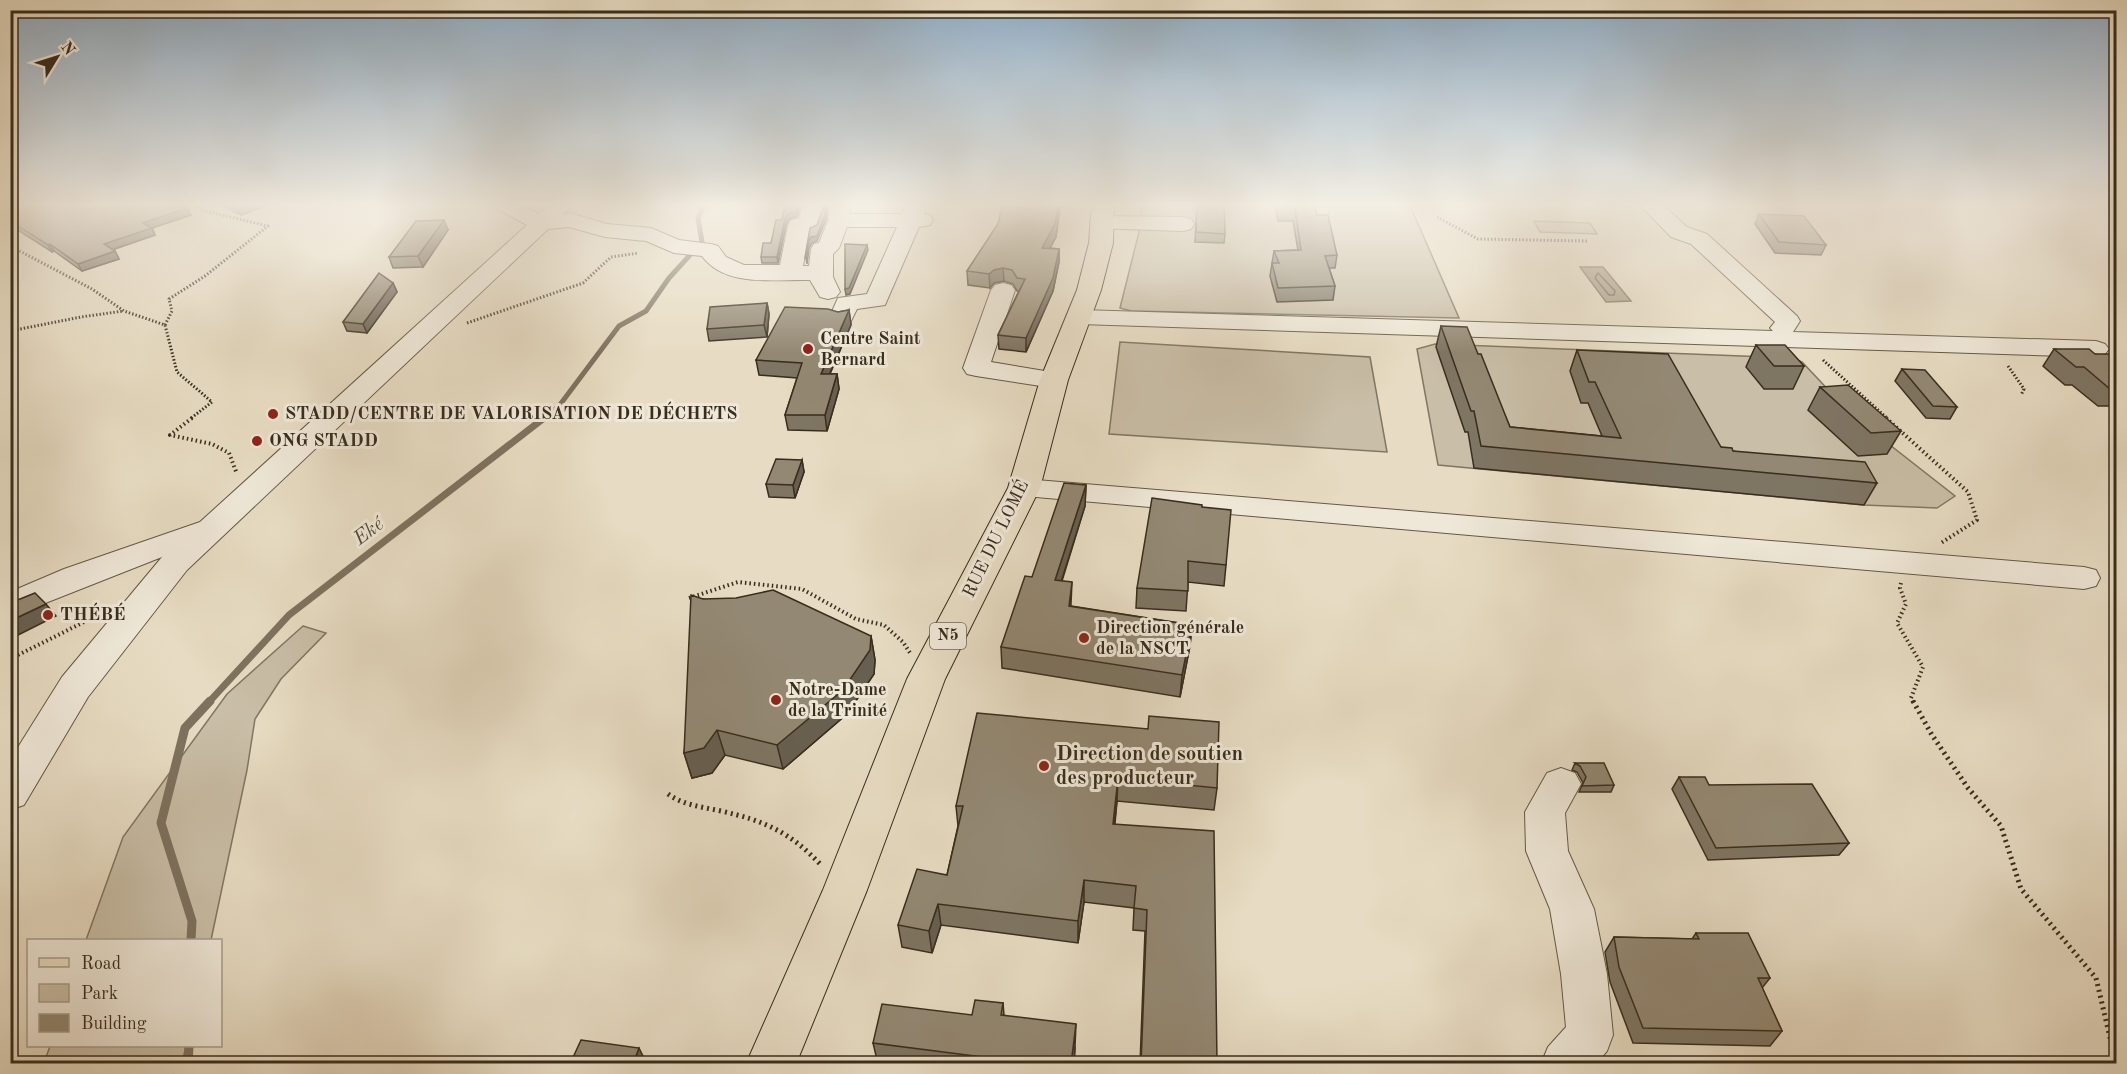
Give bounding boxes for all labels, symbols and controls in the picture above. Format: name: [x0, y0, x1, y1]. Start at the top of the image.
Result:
north arrow: [27, 27, 87, 87]
text: N: [57, 39, 78, 59]
place label: Centre Saint Bernard: [820, 330, 921, 369]
marker: Centre Saint Bernard: [801, 342, 815, 356]
place label: STADD/CENTRE DE VALORISATION DE DÉCHETS: [285, 401, 737, 423]
marker: STADD/CENTRE DE VALORISATION DE DÉCHETS: [266, 407, 280, 421]
place label: ONG STADD: [269, 432, 378, 450]
marker: ONG STADD: [250, 434, 264, 448]
street label: RUE DU LOMÉ: [956, 476, 1032, 601]
water label: Eké: [349, 513, 389, 550]
place label: THÉBÉ: [60, 602, 125, 624]
marker: THÉBÉ: [41, 608, 55, 622]
place label: Direction générale de la NSCT: [1096, 619, 1244, 658]
road number: N5: [930, 623, 966, 649]
marker: Direction générale de la NSCT: [1077, 631, 1091, 645]
place label: Notre-Dame de la Trinité: [788, 681, 887, 720]
marker: Notre-Dame de la Trinité: [769, 693, 783, 707]
place label: Direction de soutien des producteur: [1056, 744, 1243, 789]
marker: Direction de soutien des producteur: [1037, 759, 1051, 773]
legend: [27, 939, 222, 1047]
text: Road: [81, 955, 121, 973]
text: Park: [81, 985, 118, 1003]
text: Building: [81, 1015, 147, 1033]

